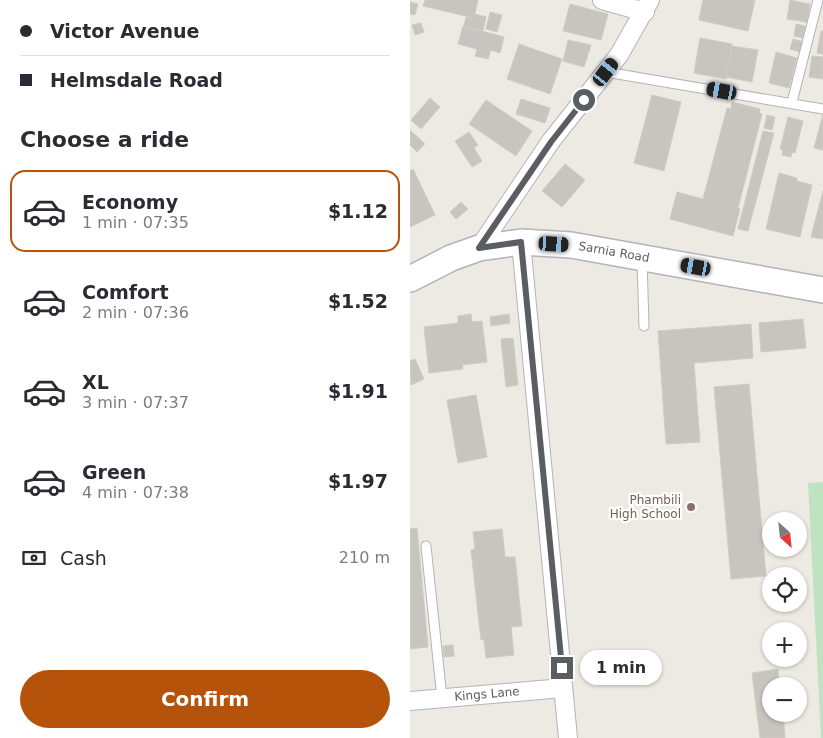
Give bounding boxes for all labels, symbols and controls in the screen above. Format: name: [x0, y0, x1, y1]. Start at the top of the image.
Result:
text: Victor Avenue: [50, 20, 200, 42]
car: [590, 56, 621, 88]
text: Helmsdale Road: [50, 69, 223, 91]
car: [705, 81, 738, 101]
route start: [573, 89, 595, 111]
text: Choose a ride: [20, 127, 189, 152]
icon: car: [22, 189, 67, 234]
text: Economy: [82, 191, 178, 213]
text: $1.12: [328, 200, 388, 222]
text: 1 min · 07:35: [82, 213, 189, 232]
car: [538, 236, 569, 252]
street label: Sarnia Road: [577, 239, 651, 265]
car: [679, 257, 712, 277]
icon: car: [22, 279, 67, 324]
text: Comfort: [82, 281, 169, 303]
text: $1.52: [328, 290, 388, 312]
text: 2 min · 07:36: [82, 303, 189, 322]
icon: car: [22, 369, 67, 414]
text: XL: [82, 371, 109, 393]
text: $1.91: [328, 380, 388, 402]
text: 3 min · 07:37: [82, 393, 189, 412]
icon: car: [22, 459, 67, 504]
text: Green: [82, 461, 146, 483]
text: $1.97: [328, 470, 388, 492]
text: 4 min · 07:38: [82, 483, 189, 502]
place label: Phambili High School: [610, 493, 681, 521]
marker: Phambili High School: [685, 501, 697, 513]
north arrow: [762, 512, 808, 558]
map controls: [762, 512, 807, 722]
icon: cash: [20, 544, 48, 572]
text: Cash: [60, 547, 107, 569]
text: 210 m: [339, 548, 390, 567]
button: locate: [762, 567, 807, 612]
button: +: [762, 622, 807, 667]
callout: 1 min: [580, 650, 662, 686]
route end: [551, 657, 573, 679]
text: 1 min: [596, 658, 646, 677]
button: Confirm: [20, 670, 390, 728]
button: −: [762, 677, 807, 722]
street label: Kings Lane: [454, 684, 520, 704]

